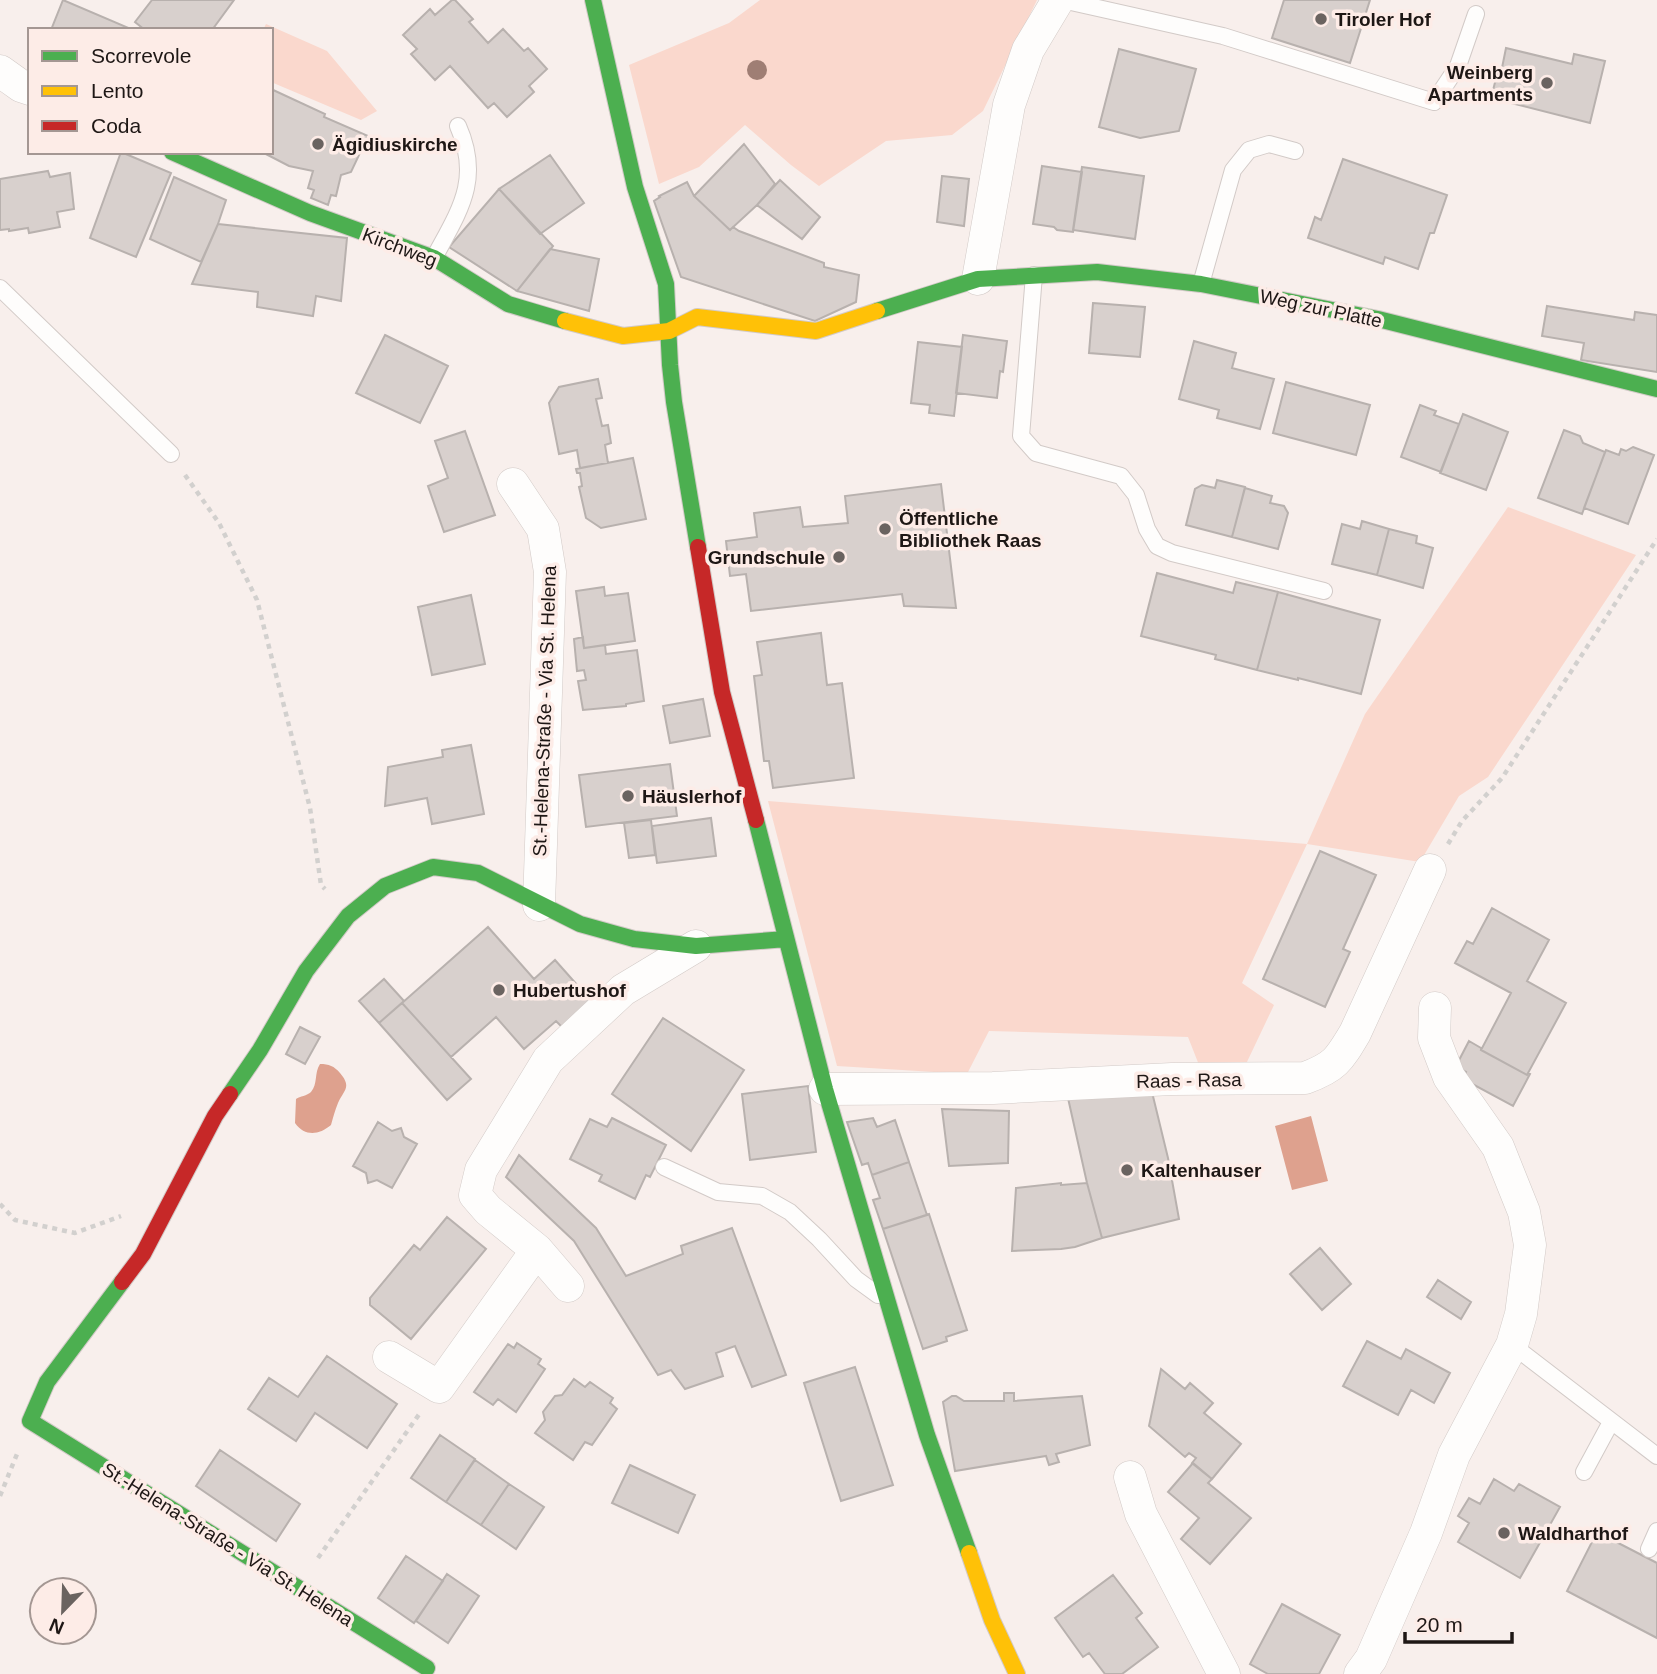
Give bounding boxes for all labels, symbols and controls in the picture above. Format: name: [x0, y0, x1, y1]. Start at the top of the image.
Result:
place label: Tiroler Hof: [1335, 9, 1431, 30]
marker: Tiroler Hof: [1313, 11, 1329, 27]
legend: [28, 28, 273, 154]
text: Scorrevole: [91, 44, 191, 67]
place label: Weinberg Apartments: [1427, 62, 1533, 105]
marker: Weinberg Apartments: [1539, 75, 1555, 91]
text: Lento: [91, 79, 144, 102]
text: Coda: [91, 114, 142, 137]
place label: Ägidiuskirche: [332, 134, 458, 155]
marker: Ägidiuskirche: [310, 136, 326, 152]
street label: Kirchweg: [360, 224, 440, 271]
street label: Weg zur Platte: [1258, 285, 1384, 332]
place label: Öffentliche Bibliothek Raas: [899, 508, 1042, 551]
marker: Öffentliche Bibliothek Raas: [877, 521, 893, 537]
place label: Grundschule: [708, 547, 825, 568]
marker: Grundschule: [831, 549, 847, 565]
street label: St.-Helena-Straße - Via St. Helena: [529, 565, 560, 857]
place label: Häuslerhof: [642, 786, 742, 807]
marker: Häuslerhof: [620, 788, 636, 804]
place label: Hubertushof: [513, 980, 627, 1001]
marker: Hubertushof: [491, 982, 507, 998]
street label: Raas - Rasa: [1136, 1069, 1242, 1092]
place label: Kaltenhauser: [1141, 1160, 1262, 1181]
marker: Kaltenhauser: [1119, 1162, 1135, 1178]
street label: St.-Helena-Straße - Via St. Helena: [99, 1458, 357, 1631]
place label: Waldharthof: [1518, 1523, 1629, 1544]
marker: Waldharthof: [1496, 1525, 1512, 1541]
north arrow: [28, 1576, 98, 1646]
scale bar: [1405, 1600, 1512, 1644]
text: 20 m: [1416, 1613, 1463, 1636]
text: N: [46, 1614, 67, 1639]

